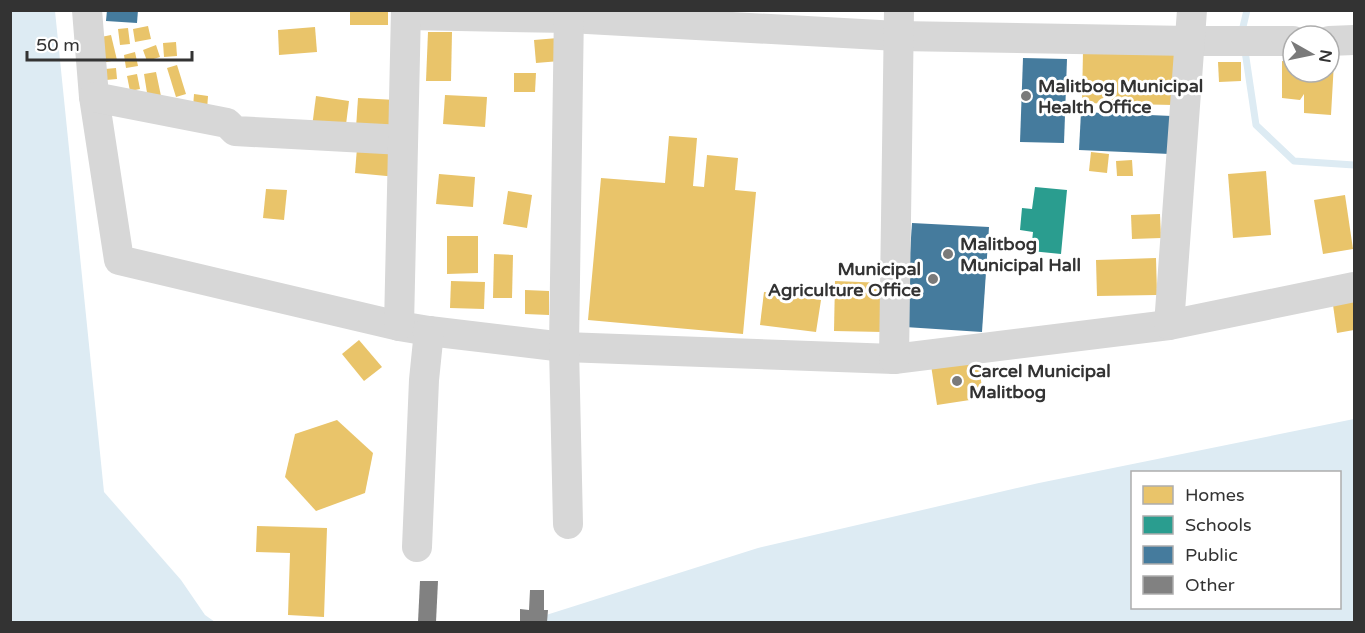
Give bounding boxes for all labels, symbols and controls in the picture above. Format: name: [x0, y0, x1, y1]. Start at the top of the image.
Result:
scale bar: [27, 24, 192, 62]
north arrow: [1281, 24, 1341, 84]
text: 50 m: [36, 34, 80, 56]
text: N: [1314, 48, 1336, 64]
place label: Malitbog Municipal Health Office: [1038, 75, 1203, 118]
marker: Malitbog Municipal Health Office: [1019, 89, 1033, 103]
place label: Malitbog Municipal Hall: [960, 233, 1081, 276]
marker: Malitbog Municipal Hall: [941, 247, 955, 261]
place label: Municipal Agriculture Office: [768, 258, 921, 301]
marker: Municipal Agriculture Office: [926, 272, 940, 286]
place label: Carcel Municipal Malitbog: [969, 360, 1111, 403]
marker: Carcel Municipal Malitbog: [950, 374, 964, 388]
legend: [1131, 471, 1341, 609]
text: Homes: [1185, 484, 1245, 506]
text: Schools: [1185, 514, 1252, 536]
text: Public: [1185, 544, 1238, 566]
text: Other: [1185, 574, 1235, 596]

